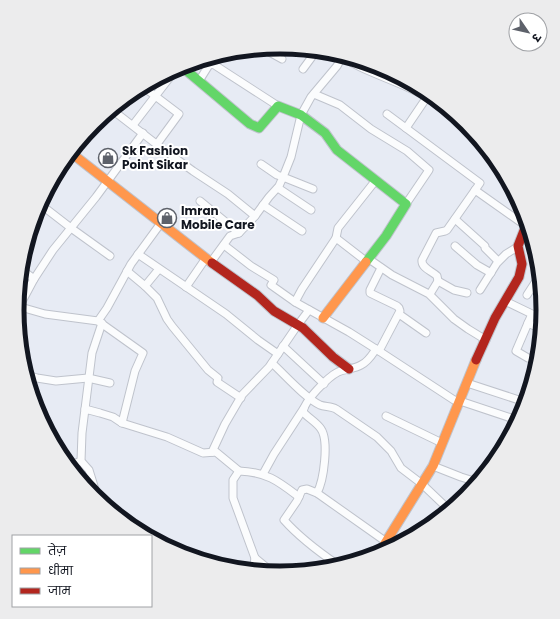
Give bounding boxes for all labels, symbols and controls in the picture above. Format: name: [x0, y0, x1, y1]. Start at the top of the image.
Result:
north arrow: [508, 12, 548, 52]
text: उ: [527, 30, 545, 45]
place label: Sk Fashion Point Sikar: [122, 142, 188, 173]
shop icon: Sk Fashion Point Sikar: [97, 147, 119, 169]
place label: Imran Mobile Care: [181, 202, 255, 233]
shop icon: Imran Mobile Care: [156, 207, 178, 229]
legend: [12, 535, 152, 607]
text: तेज़: [47, 542, 67, 559]
text: धीमा: [48, 562, 74, 579]
text: जाम: [47, 582, 72, 599]

